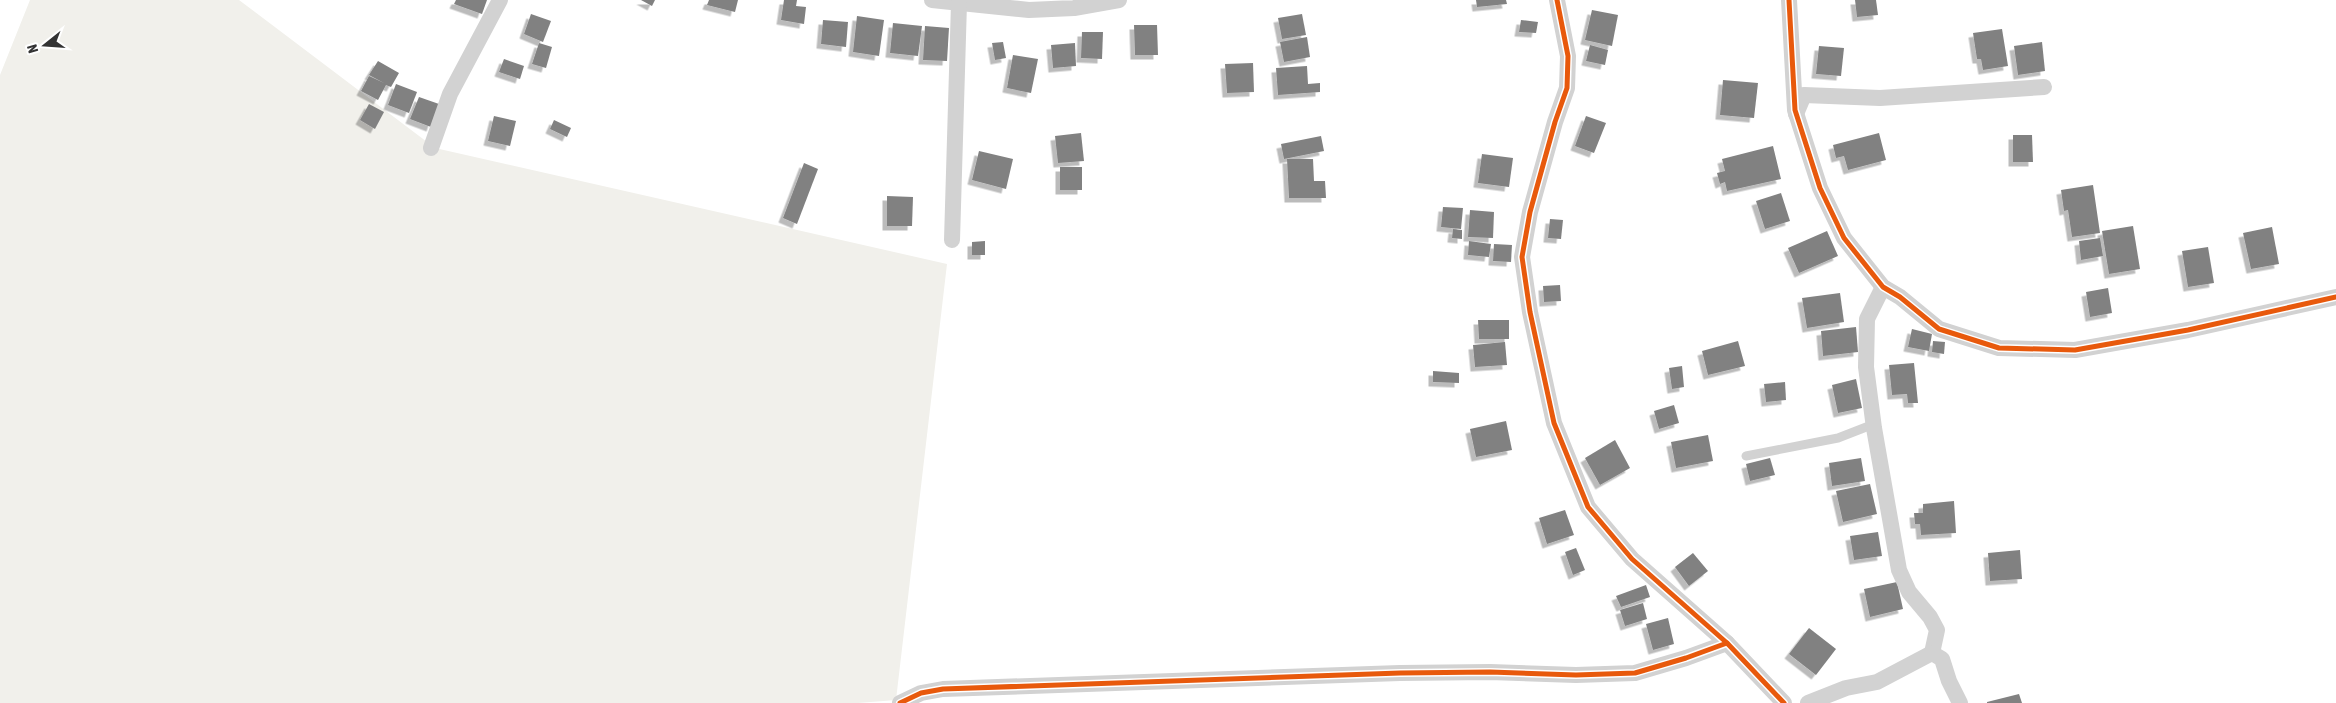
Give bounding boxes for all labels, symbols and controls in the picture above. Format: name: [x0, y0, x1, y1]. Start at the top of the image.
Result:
north arrow: [20, 20, 70, 70]
text: N: [24, 43, 41, 55]

